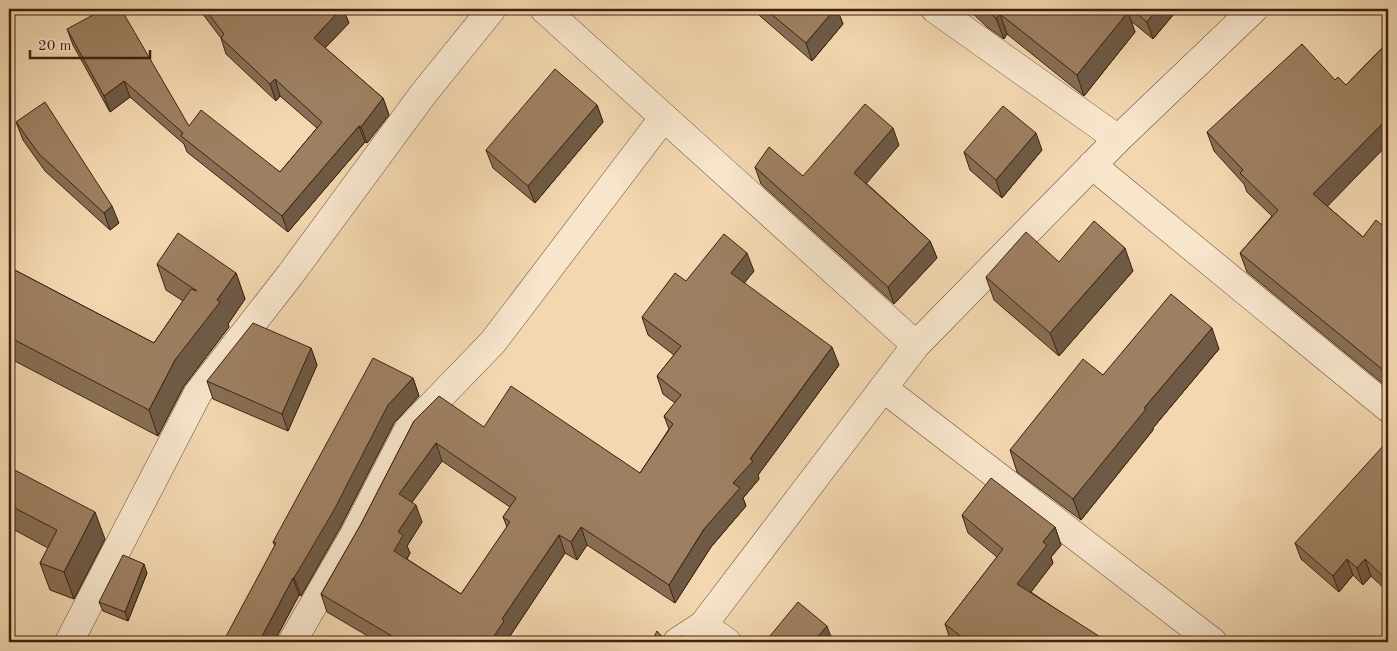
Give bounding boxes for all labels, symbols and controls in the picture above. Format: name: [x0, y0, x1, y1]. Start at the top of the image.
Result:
scale bar: [30, 28, 150, 60]
text: 20 m: [38, 39, 72, 54]

